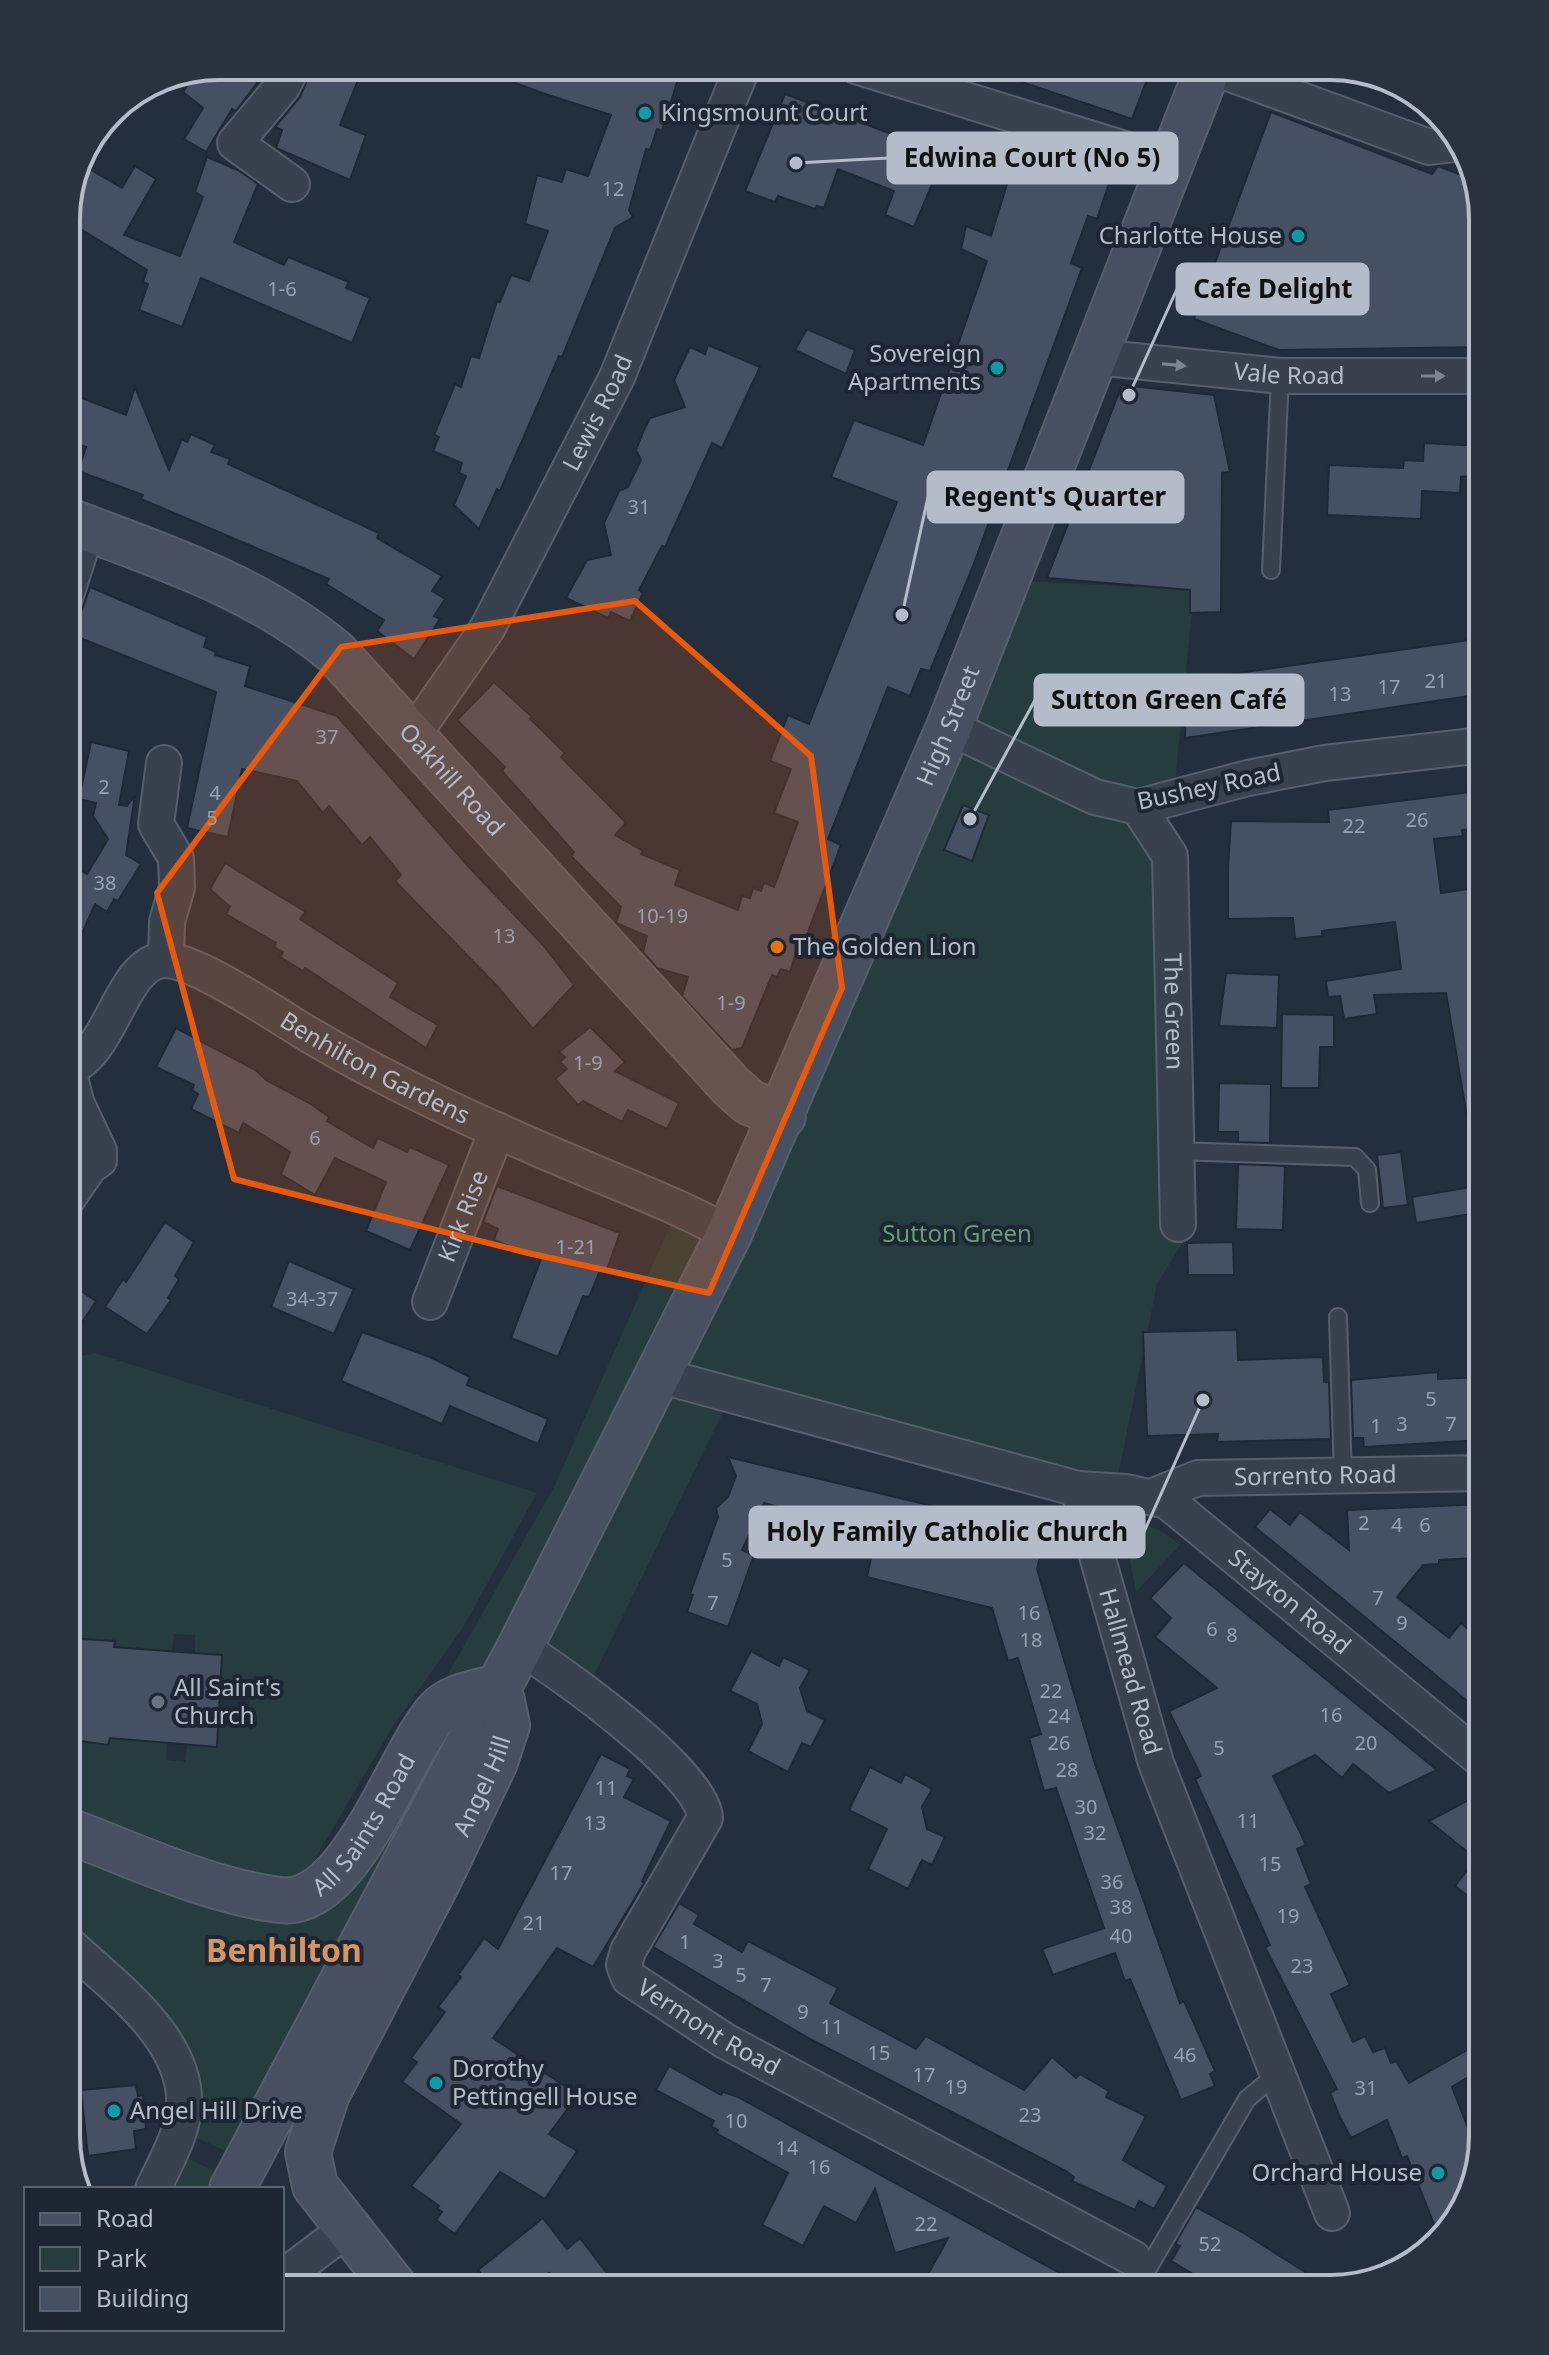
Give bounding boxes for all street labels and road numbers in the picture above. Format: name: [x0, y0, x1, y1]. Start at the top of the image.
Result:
street label: Lewis Road: [554, 349, 639, 476]
street label: Vale Road: [1232, 353, 1345, 391]
street label: High Street: [908, 660, 987, 791]
street label: Oakhill Road: [392, 715, 513, 842]
street label: Bushey Road: [1134, 754, 1284, 817]
street label: The Green: [1157, 953, 1193, 1070]
street label: Benhilton Gardens: [275, 1003, 476, 1131]
street label: Kirk Rise: [429, 1165, 495, 1267]
street label: Sorrento Road: [1234, 1457, 1397, 1492]
street label: Stayton Road: [1222, 1540, 1359, 1661]
street label: Hallmead Road: [1092, 1584, 1171, 1758]
street label: Angel Hill: [444, 1731, 518, 1841]
street label: All Saints Road: [305, 1747, 422, 1903]
street label: Vermont Road: [632, 1970, 786, 2082]

